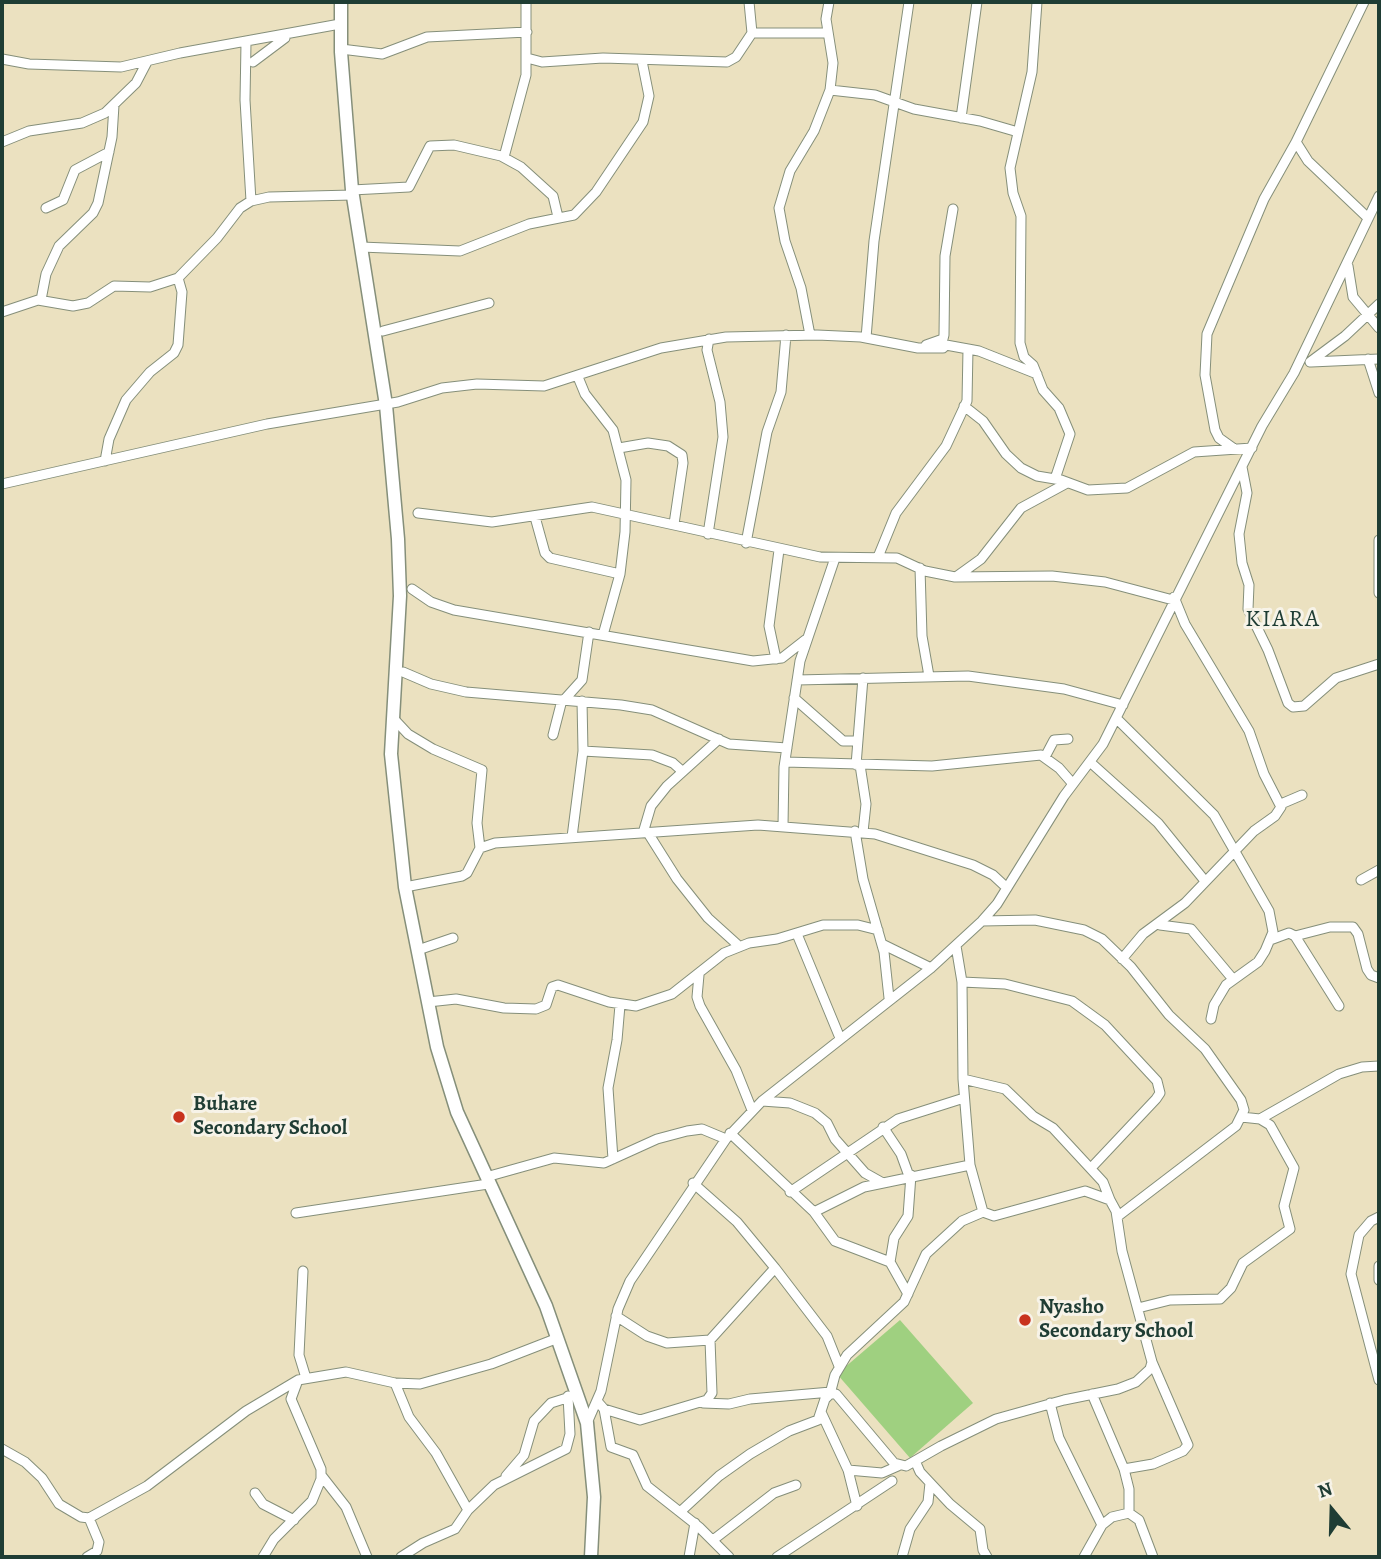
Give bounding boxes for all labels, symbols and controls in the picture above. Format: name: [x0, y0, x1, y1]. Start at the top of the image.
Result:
district label: KIARA: [1246, 606, 1320, 634]
place label: Buhare Secondary School: [193, 1092, 347, 1142]
marker: Buhare Secondary School: [171, 1109, 187, 1125]
place label: Nyasho Secondary School: [1039, 1295, 1193, 1345]
marker: Nyasho Secondary School: [1017, 1312, 1033, 1328]
north arrow: [1297, 1475, 1367, 1545]
text: N: [1314, 1476, 1336, 1505]

